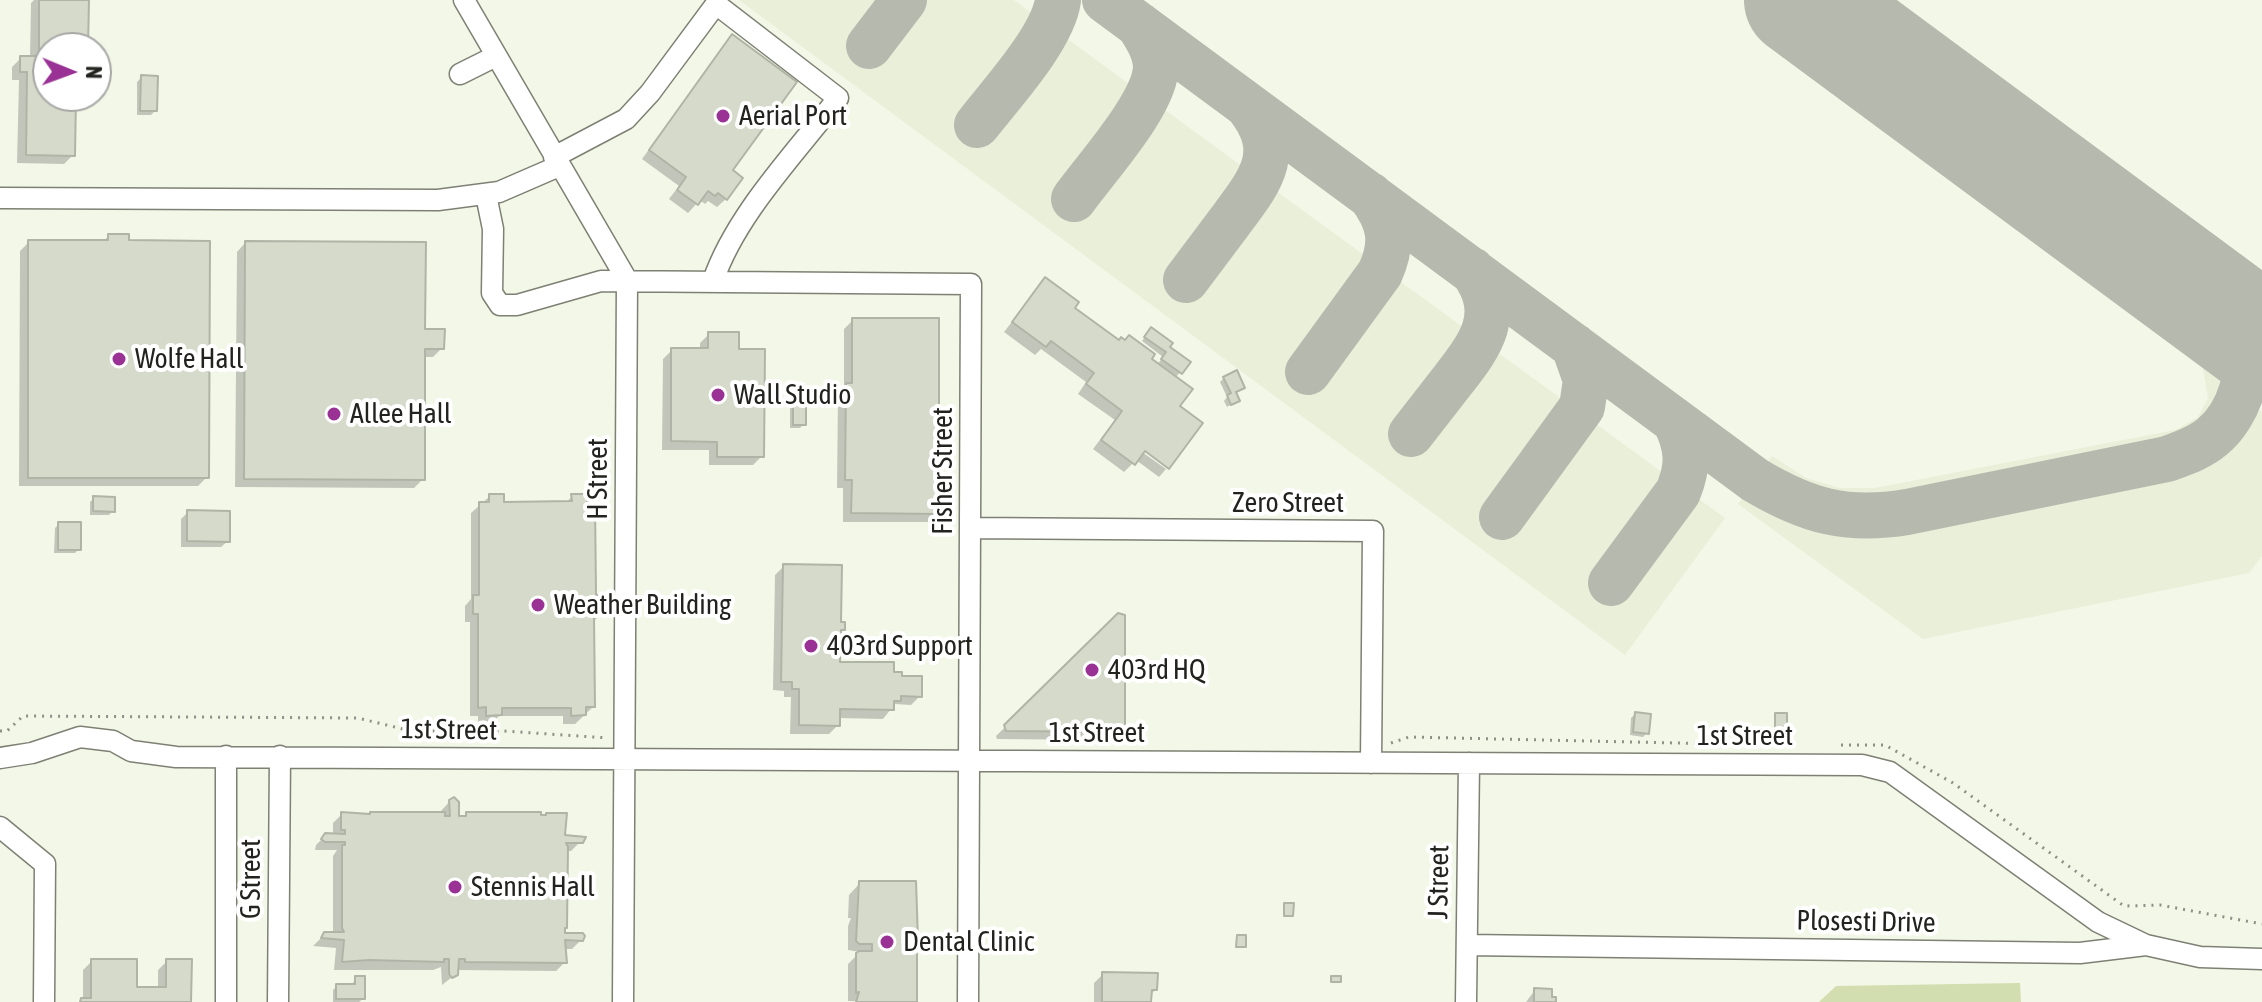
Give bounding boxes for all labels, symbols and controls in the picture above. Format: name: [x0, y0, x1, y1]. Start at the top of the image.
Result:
north arrow: [32, 32, 112, 112]
text: N: [81, 66, 107, 79]
place label: Aerial Port: [739, 99, 847, 133]
marker: Aerial Port: [714, 107, 732, 125]
place label: Wolfe Hall: [135, 342, 243, 376]
marker: Wolfe Hall: [110, 350, 128, 368]
place label: Wall Studio: [734, 378, 851, 412]
marker: Wall Studio: [709, 386, 727, 404]
place label: Allee Hall: [350, 397, 452, 431]
marker: Allee Hall: [325, 405, 343, 423]
street label: Fisher Street: [926, 407, 960, 535]
street label: H Street: [581, 438, 615, 520]
street label: Zero Street: [1232, 486, 1344, 520]
place label: Weather Building: [554, 588, 731, 622]
marker: Weather Building: [529, 596, 547, 614]
place label: 403rd Support: [827, 629, 973, 663]
marker: 403rd Support: [802, 637, 820, 655]
place label: 403rd HQ: [1108, 653, 1205, 687]
marker: 403rd HQ: [1083, 661, 1101, 679]
street label: 1st Street: [401, 712, 497, 748]
street label: 1st Street: [1049, 716, 1145, 750]
street label: 1st Street: [1697, 719, 1793, 753]
street label: G Street: [234, 839, 268, 919]
street label: J Street: [1422, 845, 1456, 919]
place label: Stennis Hall: [471, 870, 595, 904]
marker: Stennis Hall: [446, 878, 464, 896]
street label: Plosesti Drive: [1796, 904, 1936, 940]
place label: Dental Clinic: [903, 925, 1034, 959]
marker: Dental Clinic: [878, 933, 896, 951]

